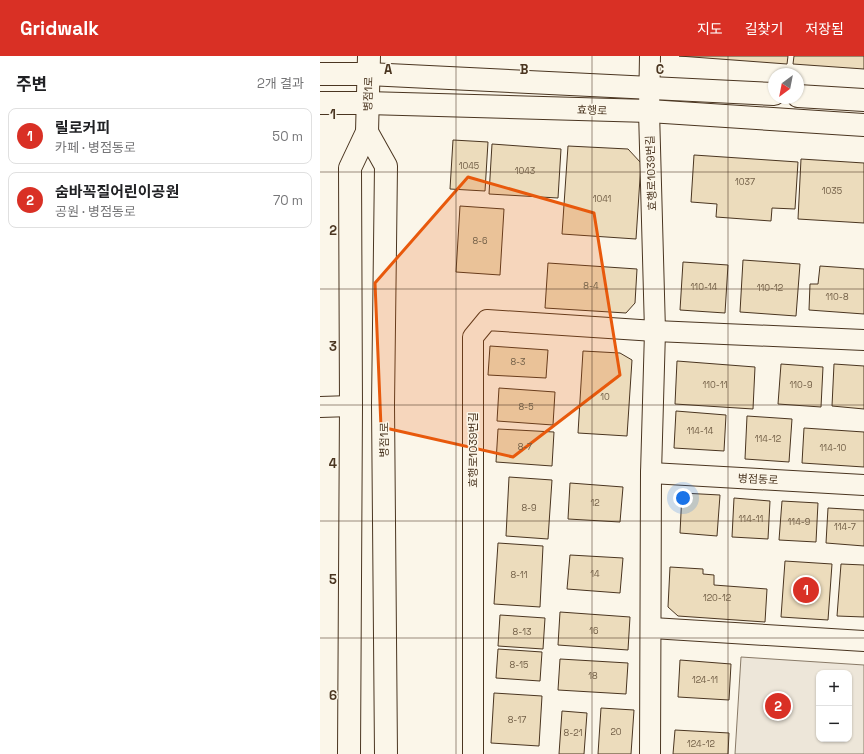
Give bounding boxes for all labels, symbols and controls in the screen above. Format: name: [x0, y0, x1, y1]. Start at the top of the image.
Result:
text: Gridwalk: [20, 16, 99, 41]
text: 지도: [697, 20, 723, 38]
text: 길찾기: [745, 20, 783, 38]
text: 저장됨: [805, 20, 844, 38]
text: A: [384, 61, 393, 78]
text: B: [520, 61, 529, 78]
text: C: [656, 61, 664, 78]
north arrow: [768, 68, 804, 104]
text: 주변: [16, 73, 47, 95]
text: 2개 결과: [257, 75, 304, 92]
street label: 병점1로: [360, 76, 376, 112]
street label: 효행로: [577, 102, 607, 118]
text: 1: [330, 106, 336, 123]
text: 릴로커피: [55, 118, 110, 137]
text: 1: [27, 128, 33, 145]
text: 50 m: [272, 128, 303, 145]
street label: 효행로1039번길: [643, 135, 659, 211]
text: 카페 · 병점동로: [55, 139, 136, 156]
house number: 1045: [459, 160, 479, 172]
house number: 1043: [515, 165, 535, 177]
house number: 1037: [735, 176, 755, 188]
text: 숨바꼭질어린이공원: [55, 182, 179, 201]
house number: 1035: [822, 185, 842, 197]
text: 2: [26, 192, 34, 209]
text: 70 m: [273, 192, 303, 209]
house number: 1041: [593, 193, 612, 205]
text: 공원 · 병점동로: [55, 203, 136, 220]
text: 2: [329, 222, 337, 239]
house number: 8-6: [472, 235, 488, 247]
house number: 8-4: [583, 280, 599, 292]
house number: 110-14: [691, 281, 718, 293]
house number: 110-12: [757, 282, 783, 294]
house number: 110-8: [826, 291, 849, 303]
text: 3: [329, 338, 337, 355]
house number: 8-3: [510, 356, 526, 368]
house number: 110-11: [703, 379, 728, 391]
house number: 110-9: [790, 379, 812, 391]
house number: 10: [600, 391, 610, 403]
house number: 8-5: [518, 401, 534, 413]
street label: 효행로1039번길: [466, 412, 480, 488]
street label: 병점1로: [377, 423, 391, 457]
house number: 114-14: [687, 425, 714, 437]
house number: 114-12: [755, 433, 781, 445]
house number: 8-7: [518, 441, 532, 453]
house number: 114-10: [820, 442, 847, 454]
text: 4: [329, 455, 337, 472]
street label: 병점동로: [737, 471, 779, 487]
your location: [673, 488, 693, 508]
house number: 12: [590, 497, 600, 509]
house number: 8-9: [521, 502, 537, 514]
house number: 114-11: [739, 513, 764, 525]
house number: 114-9: [788, 516, 810, 528]
house number: 114-7: [834, 521, 856, 533]
house number: 14: [590, 568, 600, 580]
house number: 8-11: [510, 569, 528, 581]
text: 5: [329, 571, 337, 588]
pin: 1: [793, 575, 819, 605]
house number: 120-12: [703, 592, 731, 604]
house number: 16: [589, 625, 599, 637]
house number: 8-13: [513, 626, 531, 638]
house number: 8-15: [510, 659, 528, 671]
house number: 18: [588, 670, 598, 682]
map controls: [816, 670, 852, 742]
button: +: [816, 670, 852, 706]
house number: 124-11: [692, 674, 718, 686]
text: 6: [329, 687, 337, 704]
pin: 2: [765, 691, 791, 721]
button: −: [816, 706, 852, 742]
house number: 8-17: [508, 714, 526, 726]
house number: 20: [610, 726, 622, 738]
house number: 8-21: [564, 727, 583, 739]
house number: 124-12: [687, 738, 715, 750]

